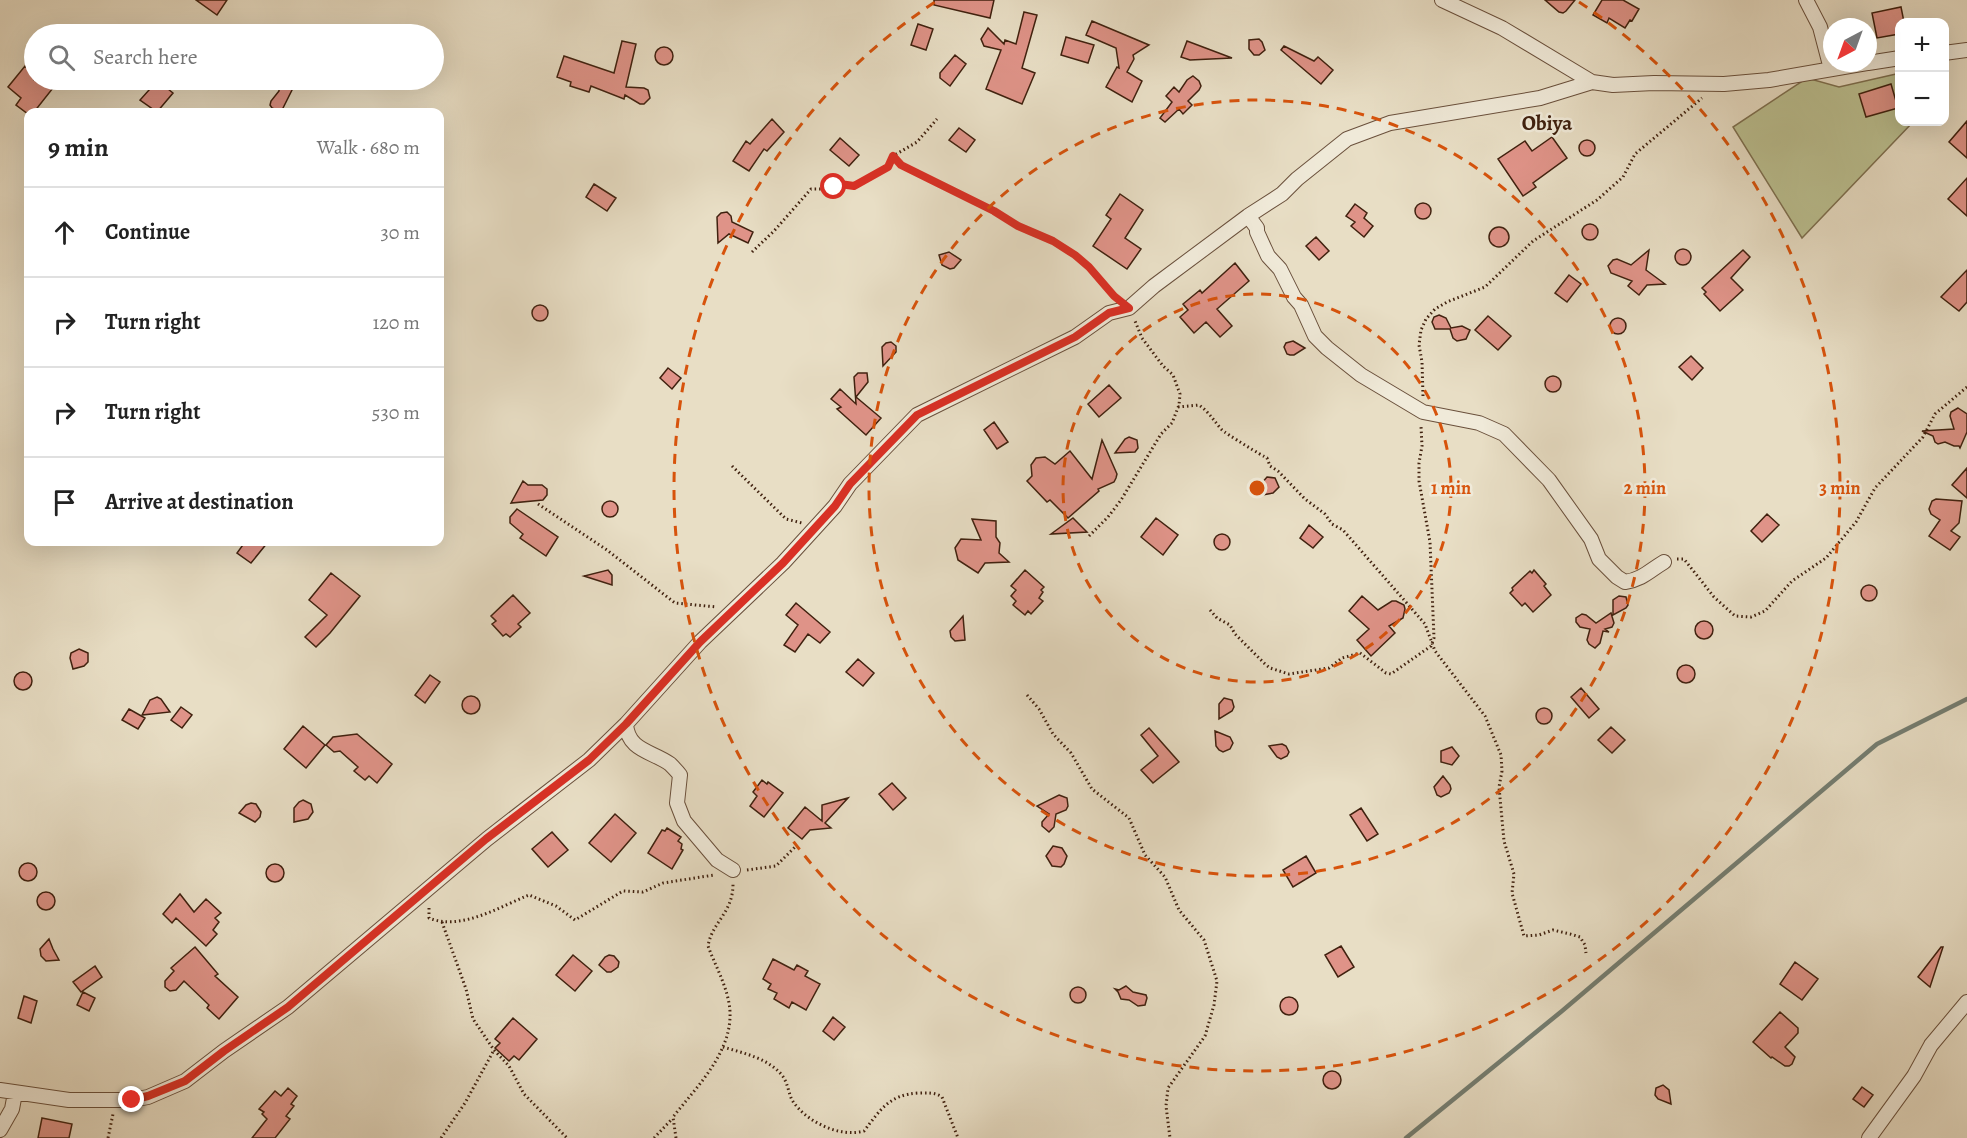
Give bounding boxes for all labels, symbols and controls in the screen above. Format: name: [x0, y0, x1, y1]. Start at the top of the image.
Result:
north arrow: [1823, 18, 1877, 72]
map controls: [1895, 18, 1949, 126]
button: +: [1895, 18, 1949, 72]
search box: [24, 24, 444, 90]
icon: search: [45, 41, 78, 74]
text: Search here: [93, 42, 198, 72]
button: −: [1895, 72, 1949, 126]
district label: Obiya: [1522, 109, 1573, 137]
text: 9 min: [48, 130, 109, 165]
text: Walk · 680 m: [317, 134, 420, 161]
route start: [820, 173, 846, 199]
icon: ahead: [48, 216, 81, 249]
text: Continue: [105, 217, 190, 247]
text: 30 m: [380, 219, 420, 246]
icon: right: [48, 306, 81, 339]
text: Turn right: [105, 307, 201, 337]
text: 120 m: [372, 309, 420, 336]
icon: right: [48, 396, 81, 429]
text: Turn right: [105, 397, 201, 427]
text: 530 m: [372, 399, 420, 426]
text: 1 min: [1431, 476, 1471, 500]
text: 2 min: [1624, 476, 1666, 500]
text: 3 min: [1819, 476, 1861, 500]
centre of rings: [1247, 478, 1267, 498]
icon: arrive: [48, 486, 81, 519]
text: Arrive at destination: [105, 487, 294, 517]
route end: [118, 1086, 144, 1112]

